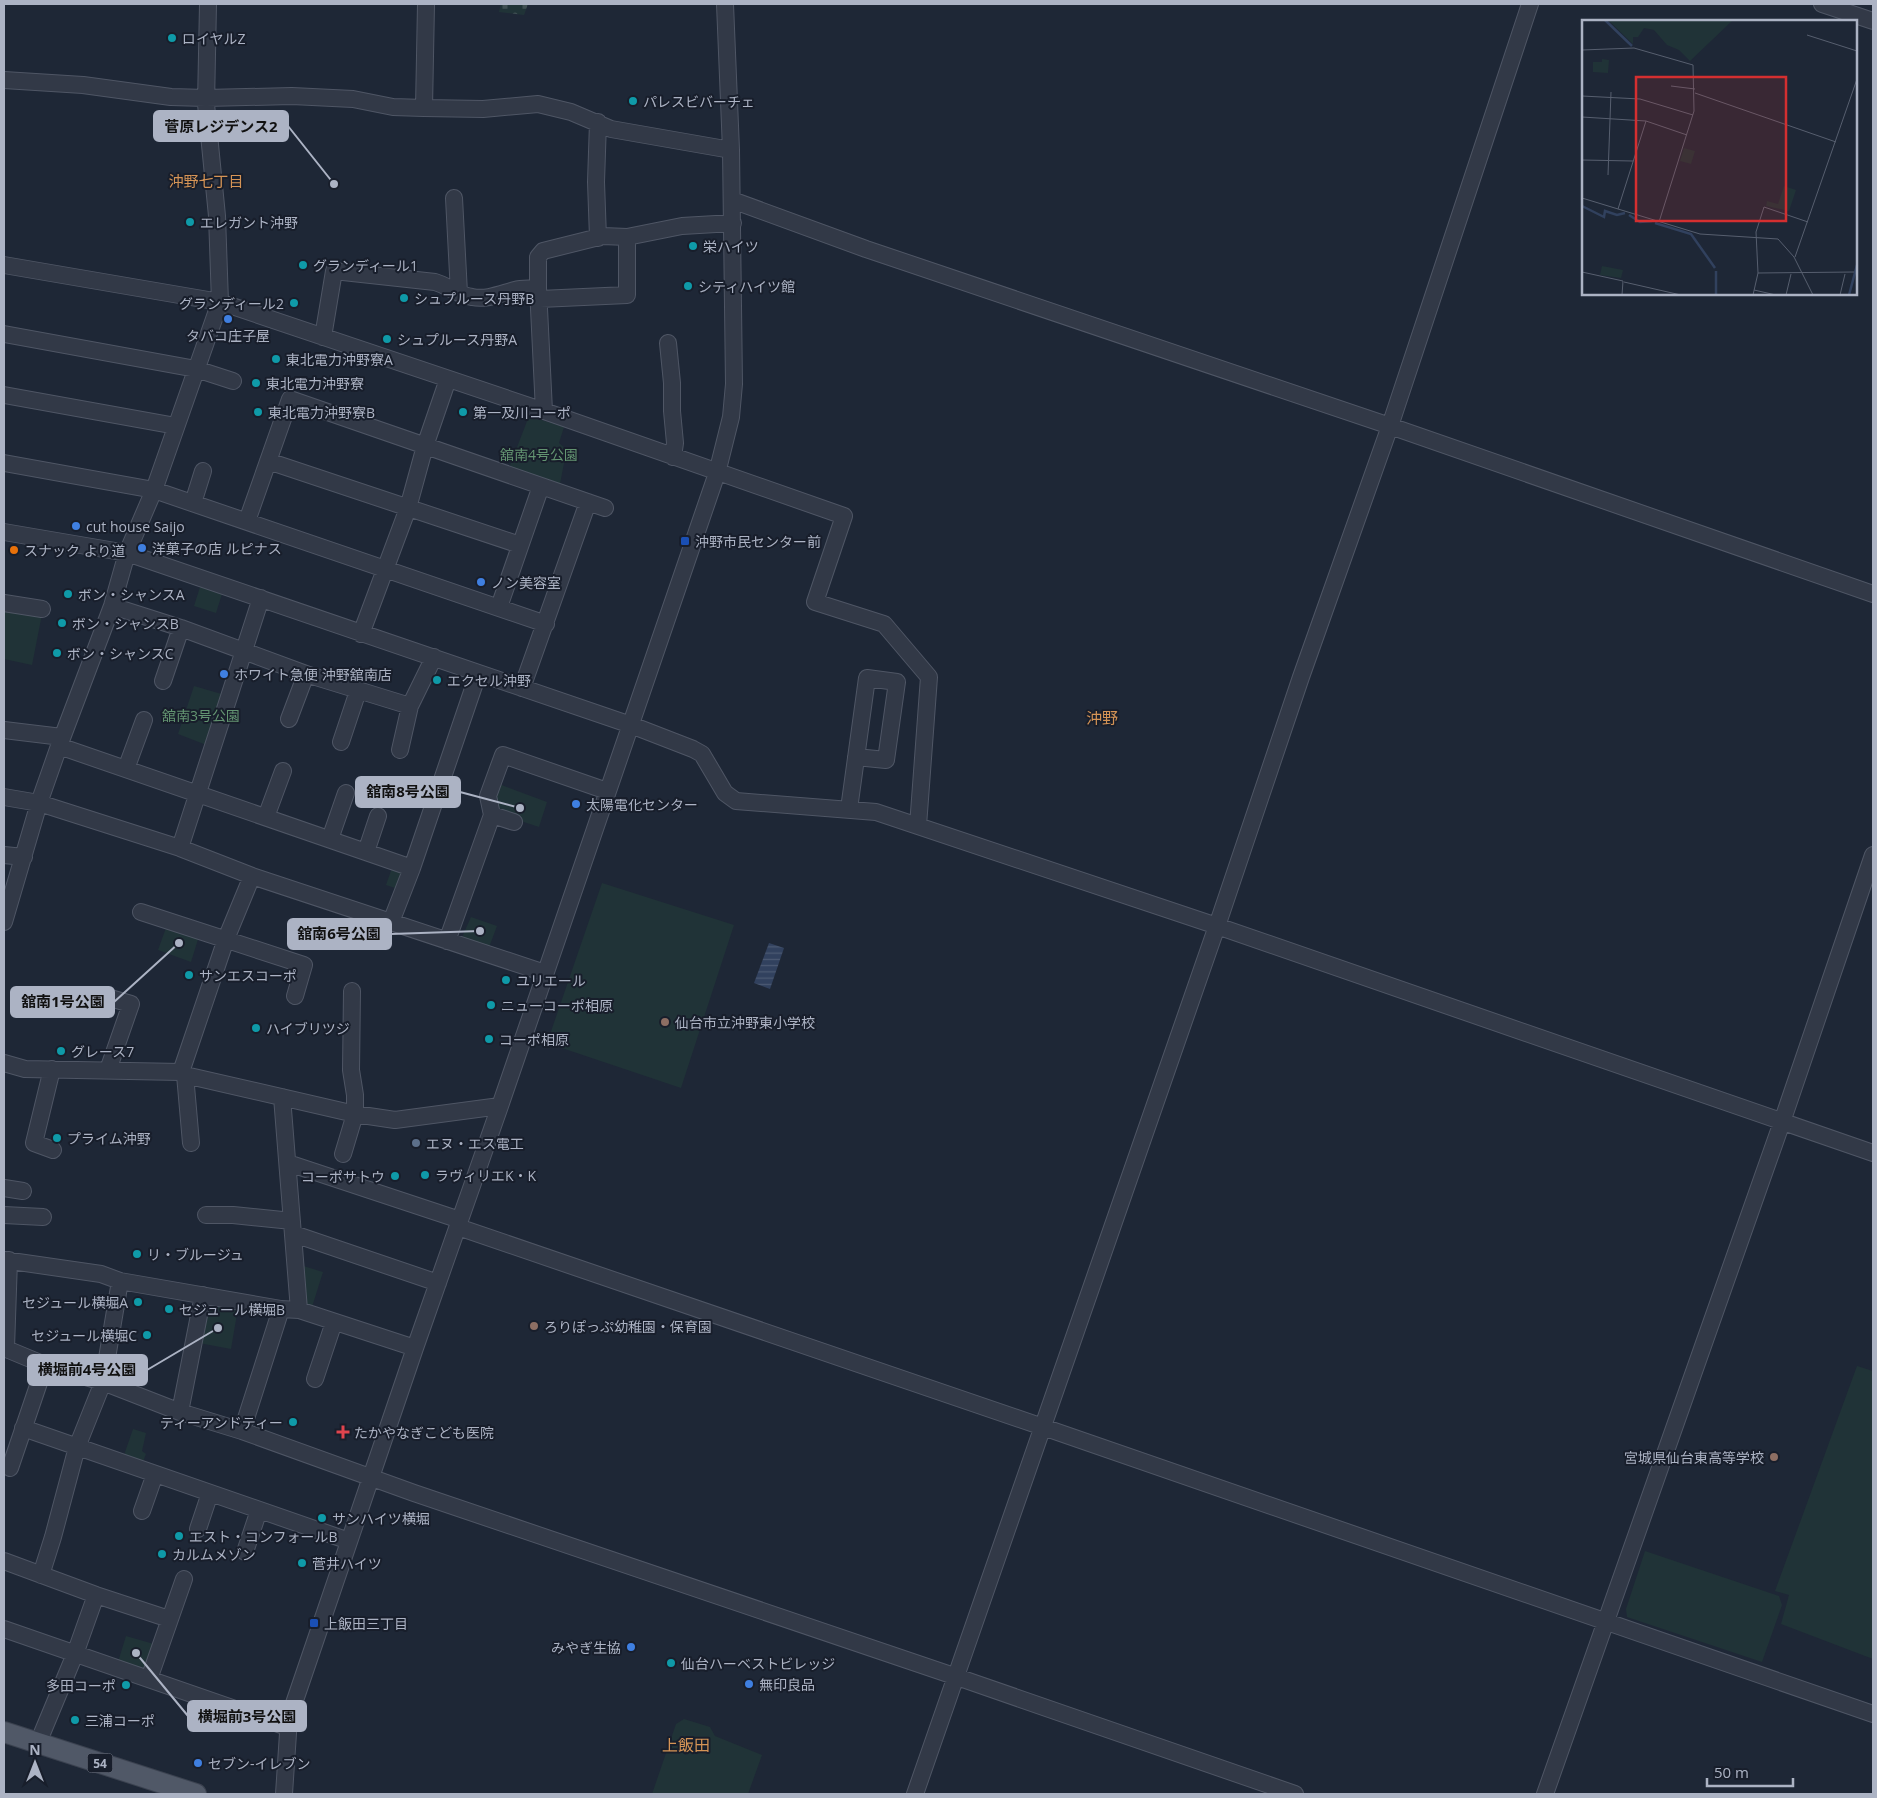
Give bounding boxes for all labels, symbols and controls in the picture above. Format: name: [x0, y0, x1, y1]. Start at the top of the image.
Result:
inset map: [1582, 20, 1857, 295]
place label: ロイヤルZ: [182, 29, 246, 48]
marker: ロイヤルZ: [166, 32, 178, 44]
place label: パレスビバーチェ: [643, 92, 755, 111]
marker: パレスビバーチェ: [627, 95, 639, 107]
callout: 菅原レジデンス2: [154, 111, 288, 141]
text: 菅原レジデンス2: [164, 116, 278, 136]
district label: 沖野七丁目: [168, 171, 244, 191]
place label: エレガント沖野: [200, 213, 298, 232]
marker: エレガント沖野: [184, 216, 196, 228]
place label: 栄ハイツ: [703, 237, 759, 256]
marker: 栄ハイツ: [687, 240, 699, 252]
place label: グランディール1: [313, 256, 418, 275]
marker: グランディール1: [297, 259, 309, 271]
place label: シティハイツ館: [698, 277, 795, 296]
marker: シティハイツ館: [682, 280, 694, 292]
place label: シュプルース丹野B: [414, 289, 534, 308]
marker: シュプルース丹野B: [398, 292, 410, 304]
place label: グランディール2: [179, 294, 284, 313]
marker: グランディール2: [288, 297, 300, 309]
marker: タバコ庄子屋: [222, 313, 234, 325]
place label: タバコ庄子屋: [186, 326, 270, 345]
place label: シュプルース丹野A: [397, 330, 517, 349]
marker: シュプルース丹野A: [381, 333, 393, 345]
place label: 東北電力沖野寮A: [286, 350, 393, 369]
marker: 東北電力沖野寮A: [270, 353, 282, 365]
place label: 東北電力沖野寮: [266, 374, 364, 393]
marker: 東北電力沖野寮: [250, 377, 262, 389]
place label: 東北電力沖野寮B: [268, 403, 375, 422]
place label: 第一及川コーポ: [473, 403, 571, 422]
marker: 東北電力沖野寮B: [252, 406, 264, 418]
marker: 第一及川コーポ: [457, 406, 469, 418]
park label: 舘南4号公園: [500, 445, 578, 464]
place label: cut house Saijo: [86, 517, 185, 536]
marker: cut house Saijo: [70, 520, 82, 532]
place label: 沖野市民センター前: [695, 532, 821, 551]
marker: 沖野市民センター前: [679, 535, 691, 547]
place label: 洋菓子の店 ルピナス: [152, 539, 282, 558]
place label: スナック より道: [24, 541, 125, 560]
marker: 洋菓子の店 ルピナス: [136, 542, 148, 554]
marker: スナック より道: [8, 544, 20, 556]
place label: ノン美容室: [491, 573, 561, 592]
marker: ノン美容室: [475, 576, 487, 588]
place label: ボン・シャンスA: [78, 585, 185, 604]
marker: ボン・シャンスA: [62, 588, 74, 600]
place label: ボン・シャンスB: [72, 614, 179, 633]
marker: ボン・シャンスB: [56, 617, 68, 629]
place label: ボン・シャンスC: [67, 644, 174, 663]
marker: ボン・シャンスC: [51, 647, 63, 659]
place label: ホワイト急便 沖野舘南店: [234, 665, 392, 684]
marker: ホワイト急便 沖野舘南店: [218, 668, 230, 680]
place label: エクセル沖野: [447, 671, 531, 690]
marker: エクセル沖野: [431, 674, 443, 686]
park label: 舘南3号公園: [162, 706, 240, 725]
district label: 沖野: [1086, 707, 1118, 729]
callout: 舘南8号公園: [356, 777, 460, 807]
text: 舘南8号公園: [366, 781, 450, 801]
place label: 太陽電化センター: [586, 795, 698, 814]
marker: 太陽電化センター: [570, 798, 582, 810]
callout: 舘南6号公園: [288, 919, 391, 949]
text: 舘南6号公園: [297, 923, 381, 943]
place label: サンエスコーポ: [199, 966, 297, 985]
marker: サンエスコーポ: [183, 969, 195, 981]
place label: ユリエール: [516, 971, 586, 990]
marker: ユリエール: [500, 974, 512, 986]
callout: 舘南1号公園: [11, 987, 114, 1017]
text: 舘南1号公園: [21, 991, 105, 1011]
place label: ニューコーポ相原: [501, 996, 613, 1015]
marker: ニューコーポ相原: [485, 999, 497, 1011]
place label: 仙台市立沖野東小学校: [675, 1013, 815, 1032]
marker: 仙台市立沖野東小学校: [659, 1016, 671, 1028]
place label: ハイブリツジ: [266, 1019, 350, 1038]
marker: ハイブリツジ: [250, 1022, 262, 1034]
place label: コーポ相原: [499, 1030, 569, 1049]
marker: コーポ相原: [483, 1033, 495, 1045]
place label: グレース7: [71, 1042, 134, 1061]
marker: グレース7: [55, 1045, 67, 1057]
place label: プライム沖野: [67, 1129, 151, 1148]
marker: プライム沖野: [51, 1132, 63, 1144]
place label: エヌ・エス電工: [426, 1134, 524, 1153]
marker: エヌ・エス電工: [410, 1137, 422, 1149]
place label: ラヴィリエK・K: [435, 1166, 537, 1185]
place label: コーポサトウ: [301, 1167, 385, 1186]
marker: ラヴィリエK・K: [419, 1169, 431, 1181]
marker: コーポサトウ: [389, 1170, 401, 1182]
place label: リ・ブルージュ: [147, 1245, 244, 1264]
marker: リ・ブルージュ: [131, 1248, 143, 1260]
place label: セジュール横堀A: [22, 1293, 128, 1312]
marker: セジュール横堀A: [132, 1296, 144, 1308]
place label: セジュール横堀B: [179, 1300, 285, 1319]
marker: セジュール横堀B: [163, 1303, 175, 1315]
place label: ろりぽっぷ幼稚園・保育園: [544, 1317, 712, 1336]
marker: ろりぽっぷ幼稚園・保育園: [528, 1320, 540, 1332]
place label: セジュール横堀C: [31, 1326, 137, 1345]
marker: セジュール横堀C: [141, 1329, 153, 1341]
callout: 横堀前4号公園: [28, 1355, 147, 1385]
text: 横堀前4号公園: [38, 1359, 136, 1379]
place label: ティーアンドティー: [160, 1413, 283, 1432]
marker: ティーアンドティー: [287, 1416, 299, 1428]
place label: たかやなぎこども医院: [354, 1423, 494, 1442]
marker: たかやなぎこども医院: [336, 1425, 350, 1439]
place label: 宮城県仙台東高等学校: [1624, 1448, 1764, 1467]
marker: 宮城県仙台東高等学校: [1768, 1451, 1780, 1463]
place label: サンハイツ横堀: [332, 1509, 430, 1528]
marker: サンハイツ横堀: [316, 1512, 328, 1524]
place label: エスト・コンフォールB: [189, 1527, 338, 1546]
marker: エスト・コンフォールB: [173, 1530, 185, 1542]
place label: カルムメゾン: [172, 1545, 256, 1564]
marker: カルムメゾン: [156, 1548, 168, 1560]
place label: 菅井ハイツ: [312, 1554, 382, 1573]
marker: 菅井ハイツ: [296, 1557, 308, 1569]
place label: 上飯田三丁目: [324, 1614, 408, 1633]
marker: 上飯田三丁目: [308, 1617, 320, 1629]
place label: みやぎ生協: [551, 1638, 621, 1657]
marker: みやぎ生協: [625, 1641, 637, 1653]
place label: 仙台ハーベストビレッジ: [681, 1654, 835, 1673]
marker: 仙台ハーベストビレッジ: [665, 1657, 677, 1669]
place label: 無印良品: [759, 1675, 815, 1694]
place label: 多田コーポ: [46, 1676, 116, 1695]
marker: 無印良品: [743, 1678, 755, 1690]
marker: 多田コーポ: [120, 1679, 132, 1691]
callout: 横堀前3号公園: [188, 1701, 306, 1731]
text: 横堀前3号公園: [198, 1706, 296, 1726]
place label: 三浦コーポ: [85, 1711, 155, 1730]
marker: 三浦コーポ: [69, 1714, 81, 1726]
district label: 上飯田: [662, 1734, 710, 1756]
north arrow: [10, 1738, 60, 1788]
text: N: [29, 1740, 41, 1759]
road number: 54: [88, 1754, 112, 1772]
place label: セブン-イレブン: [208, 1754, 311, 1773]
scale bar: [1707, 1756, 1793, 1788]
marker: セブン-イレブン: [192, 1757, 204, 1769]
text: 50 m: [1714, 1762, 1749, 1782]

